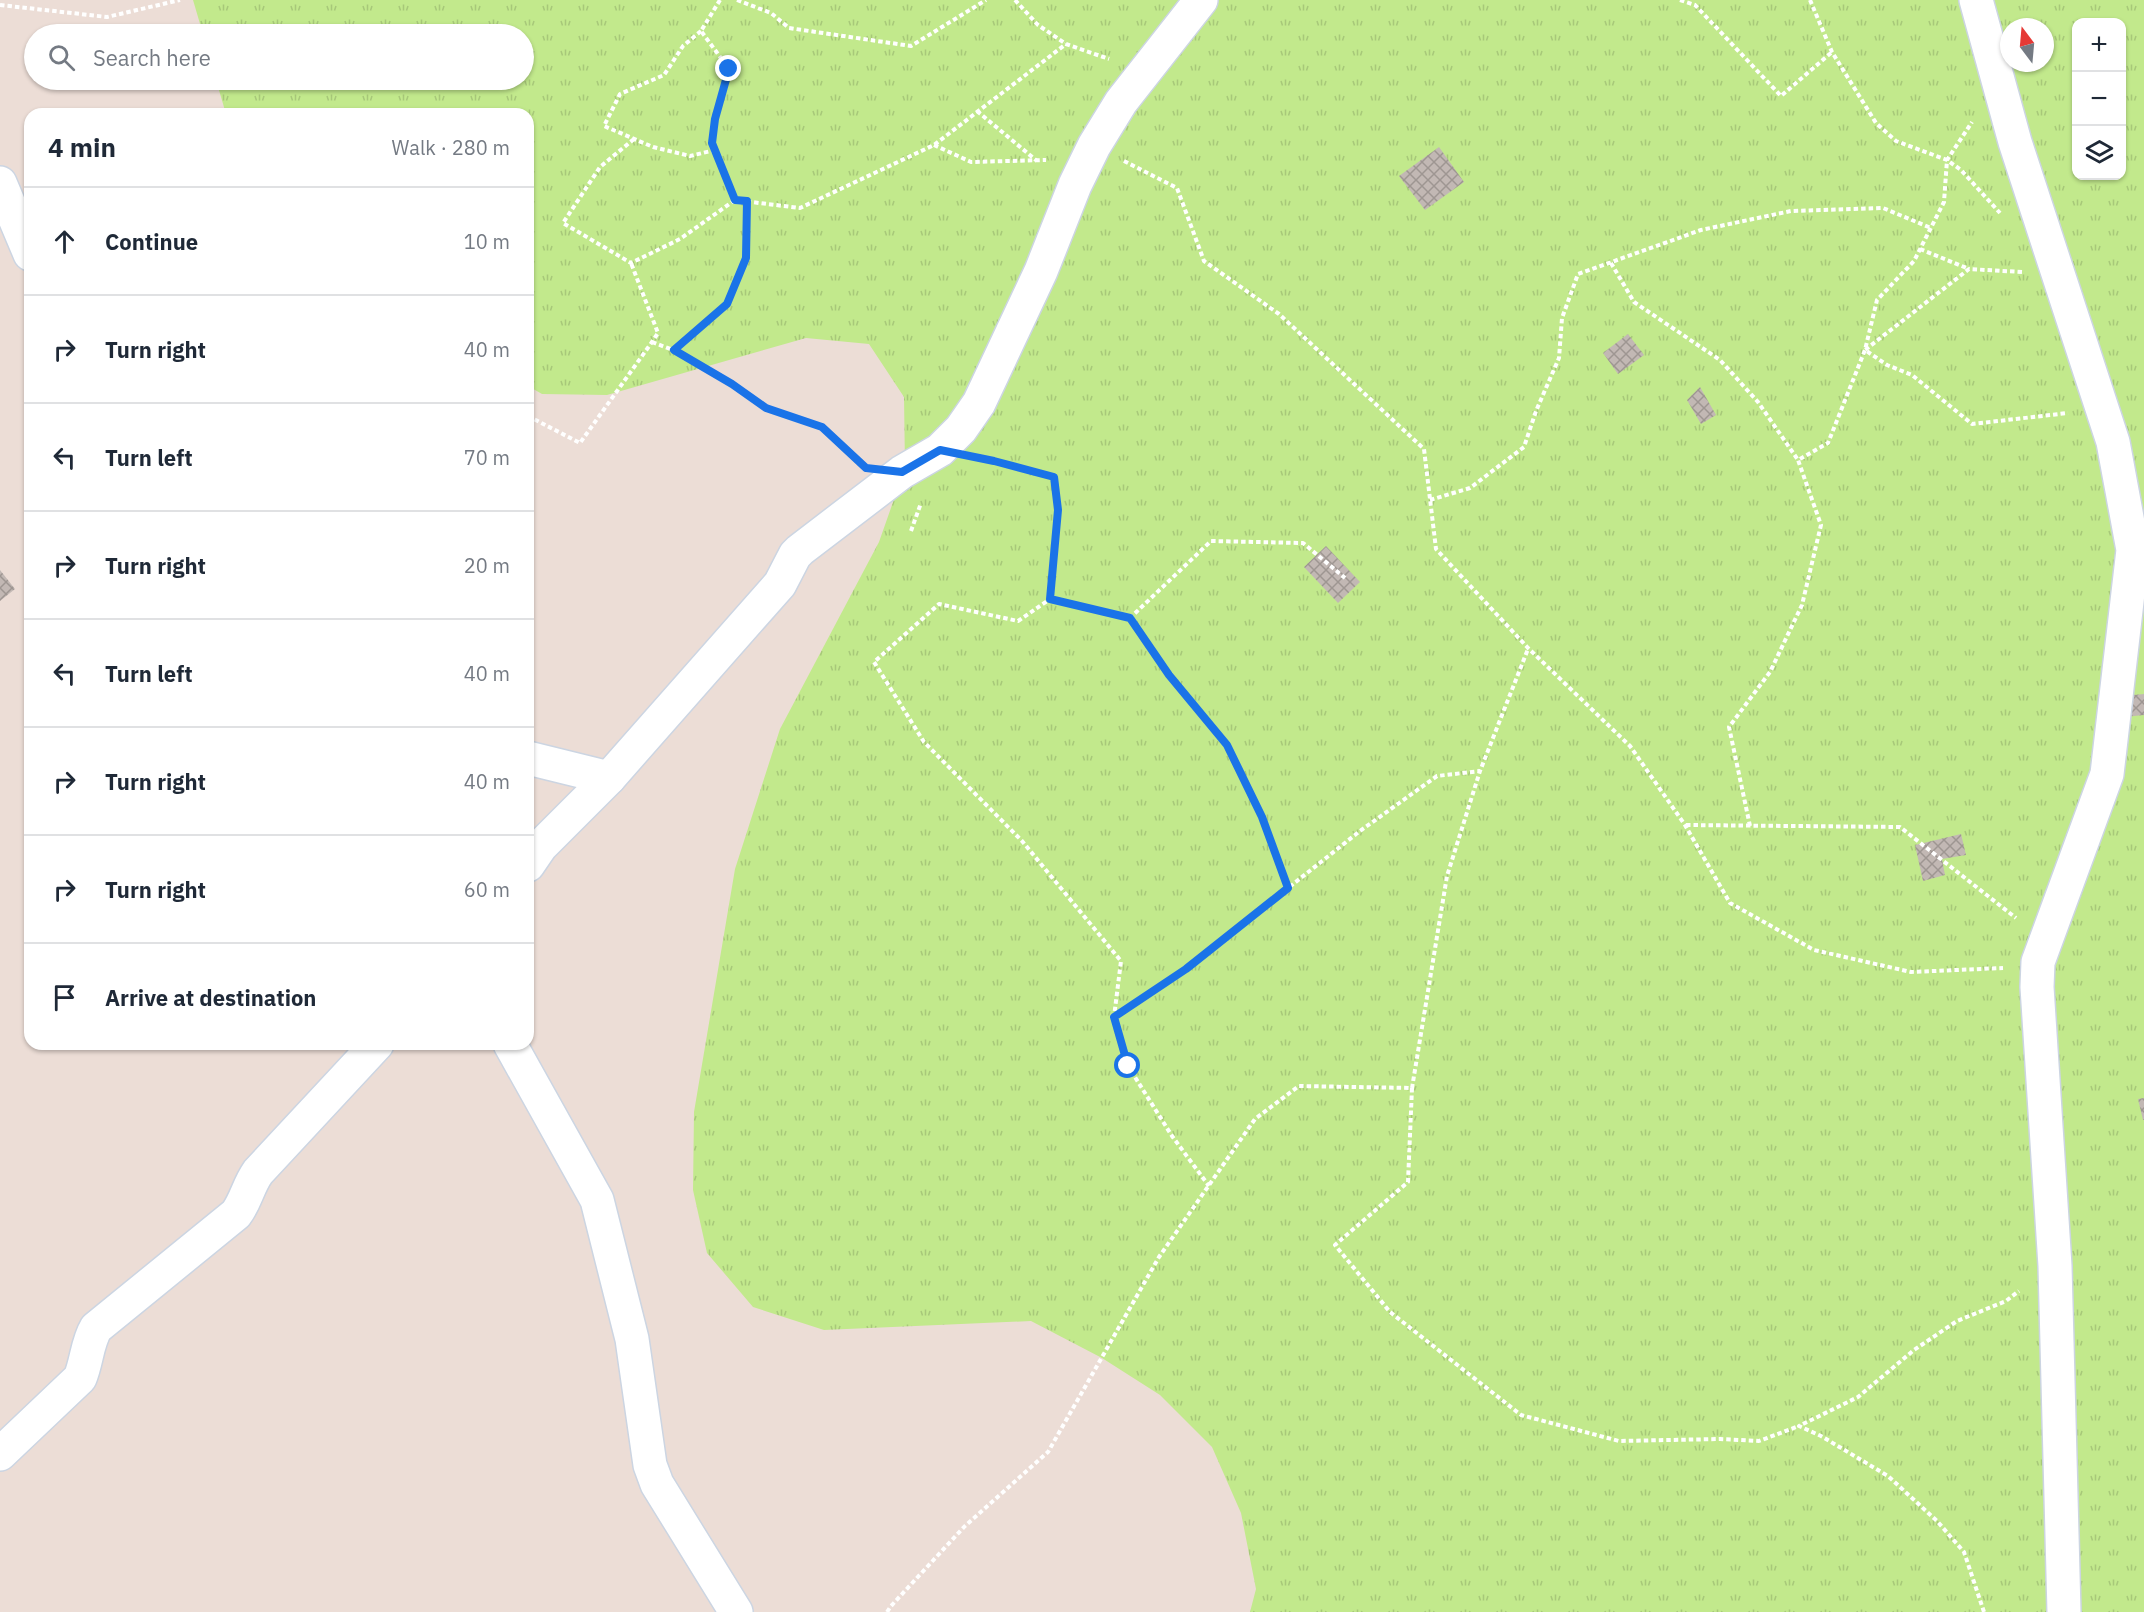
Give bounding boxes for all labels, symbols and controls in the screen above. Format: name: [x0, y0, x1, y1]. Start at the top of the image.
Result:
north arrow: [2000, 18, 2054, 72]
map controls: [2072, 18, 2126, 180]
button: +: [2072, 18, 2126, 72]
search box: [24, 24, 534, 90]
icon: search: [45, 41, 78, 74]
text: Search here: [93, 43, 211, 72]
route end: [715, 55, 741, 81]
button: −: [2072, 72, 2126, 126]
button: layers: [2072, 126, 2126, 180]
text: 4 min: [48, 130, 116, 164]
text: Walk · 280 m: [392, 134, 510, 161]
icon: ahead: [48, 225, 81, 258]
text: Continue: [105, 227, 198, 256]
text: 10 m: [464, 228, 510, 255]
icon: right: [48, 333, 81, 366]
text: Turn right: [105, 335, 206, 364]
text: 40 m: [464, 336, 510, 363]
icon: left: [48, 441, 81, 474]
text: Turn left: [105, 443, 193, 472]
text: 70 m: [464, 444, 510, 471]
icon: right: [48, 549, 81, 582]
text: Turn right: [105, 551, 206, 580]
text: 20 m: [464, 552, 510, 579]
icon: left: [48, 657, 81, 690]
text: Turn left: [105, 659, 193, 688]
text: 40 m: [464, 660, 510, 687]
icon: right: [48, 765, 81, 798]
text: Turn right: [105, 767, 206, 796]
text: 40 m: [464, 768, 510, 795]
icon: right: [48, 873, 81, 906]
text: Turn right: [105, 875, 206, 904]
text: 60 m: [464, 876, 510, 903]
icon: arrive: [48, 981, 81, 1014]
text: Arrive at destination: [105, 983, 316, 1012]
route start: [1114, 1052, 1140, 1078]

